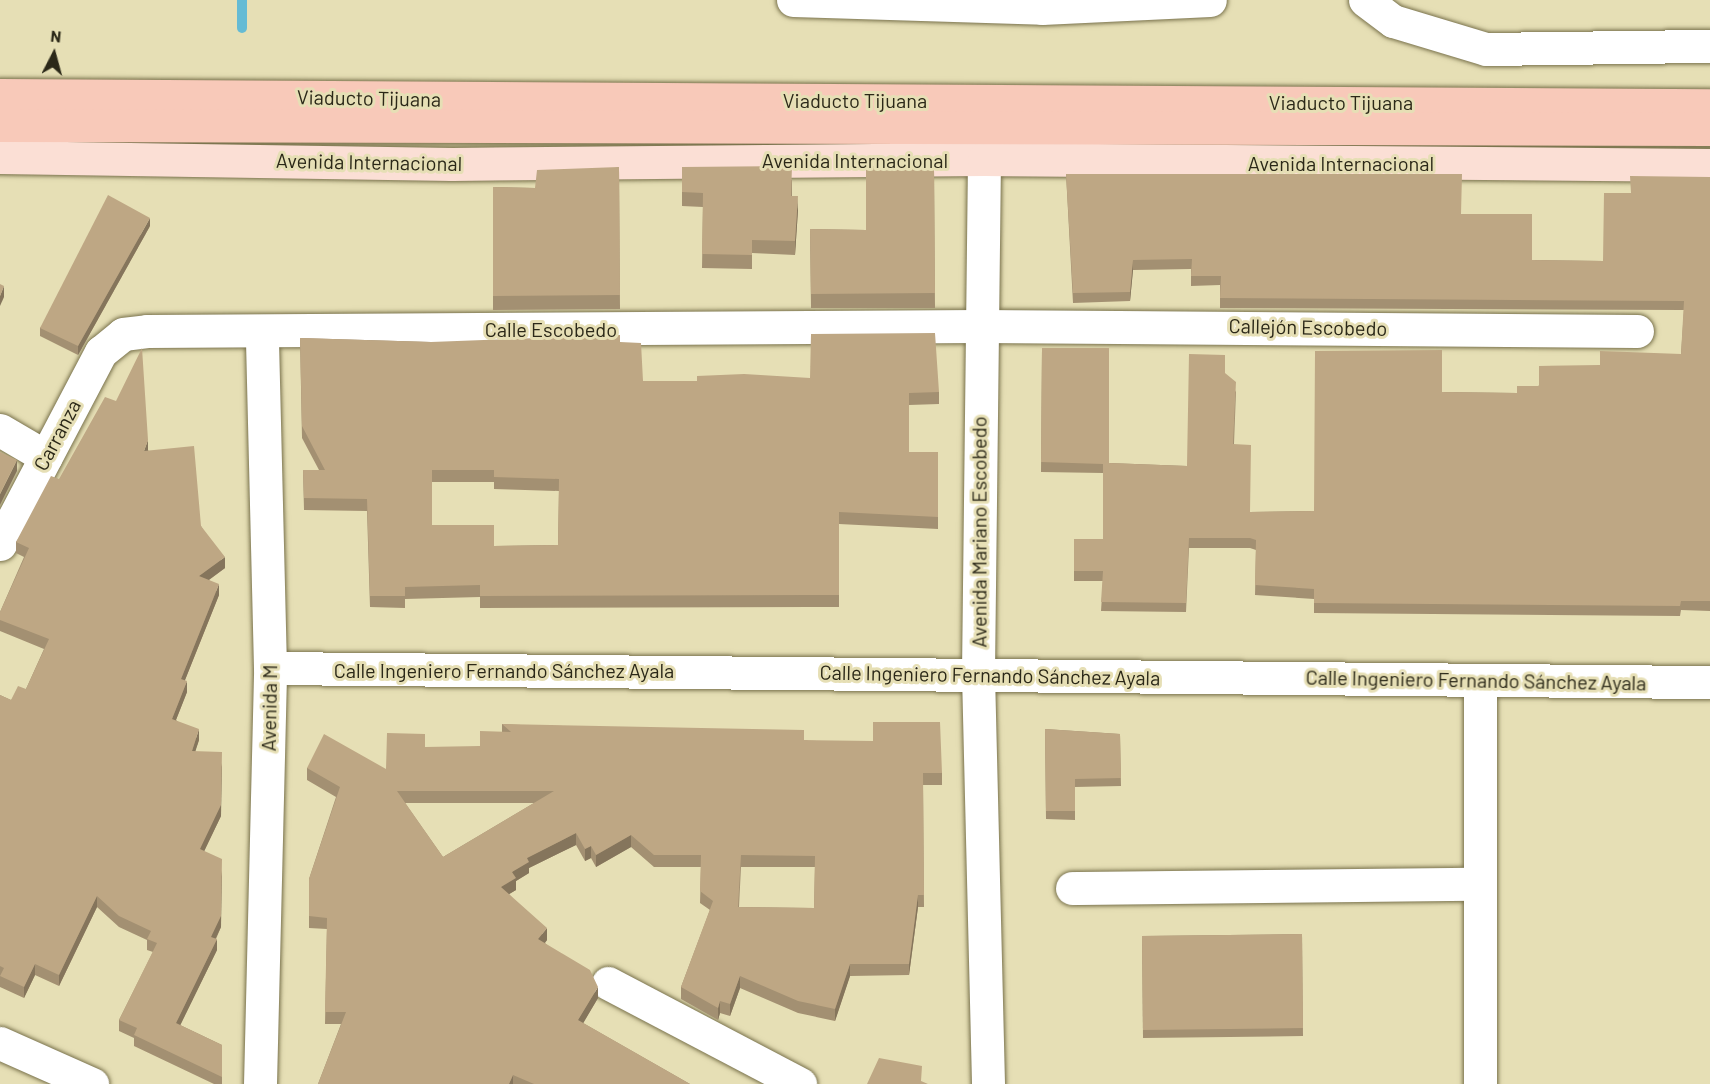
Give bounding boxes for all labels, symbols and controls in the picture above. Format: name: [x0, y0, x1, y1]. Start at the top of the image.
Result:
north arrow: [24, 24, 84, 84]
text: N: [50, 26, 62, 46]
street label: Viaducto Tijuana: [297, 85, 441, 111]
street label: Viaducto Tijuana: [783, 88, 927, 112]
street label: Viaducto Tijuana: [1269, 90, 1413, 114]
street label: Avenida Internacional: [276, 148, 462, 176]
street label: Avenida Internacional: [762, 148, 948, 172]
street label: Avenida Internacional: [1248, 151, 1434, 175]
street label: Callejón Escobedo: [1228, 314, 1388, 340]
street label: Calle Escobedo: [485, 317, 617, 341]
street label: Carranza: [28, 395, 86, 475]
street label: Avenida Mariano Escobedo: [967, 416, 991, 648]
street label: Calle Ingeniero Fernando Sánchez Ayala: [334, 658, 674, 682]
street label: Calle Ingeniero Fernando Sánchez Ayala: [819, 660, 1161, 690]
street label: Avenida M: [256, 664, 282, 752]
street label: Calle Ingeniero Fernando Sánchez Ayala: [1305, 665, 1647, 695]

